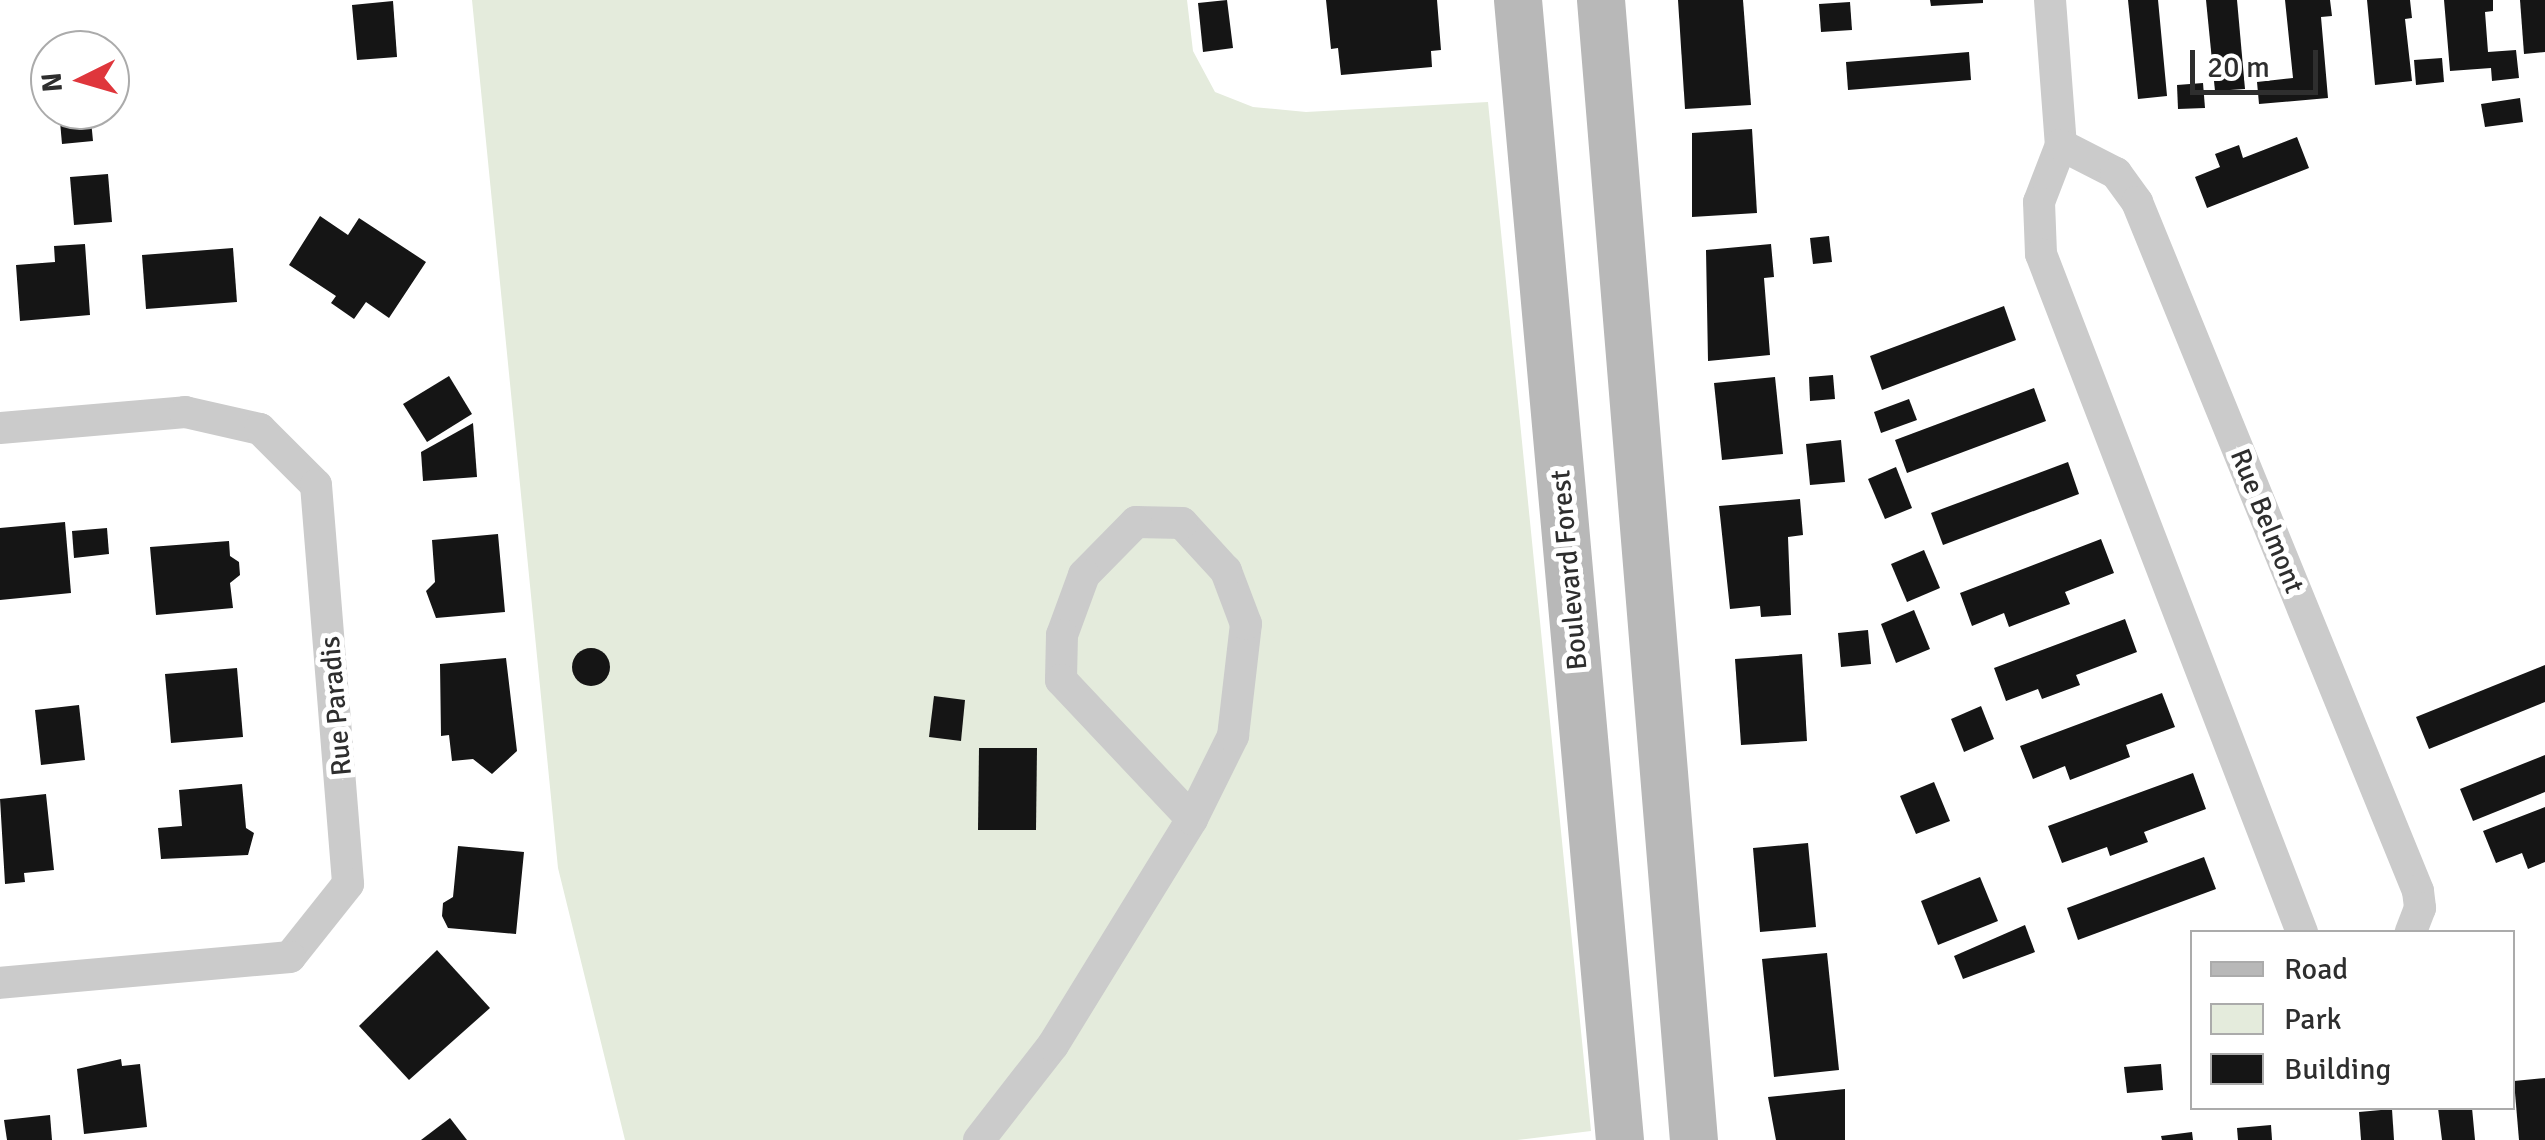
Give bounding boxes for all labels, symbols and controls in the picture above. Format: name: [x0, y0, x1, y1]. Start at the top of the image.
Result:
north arrow: [30, 30, 130, 130]
scale bar: [2195, 30, 2322, 92]
text: 20 m: [2207, 49, 2270, 86]
text: N: [34, 71, 70, 94]
street label: Rue Belmont: [2223, 444, 2311, 598]
street label: Boulevard Forest: [1544, 469, 1594, 671]
street label: Rue Paradis: [313, 635, 359, 777]
legend: [2190, 930, 2515, 1110]
text: Road: [2284, 951, 2348, 988]
text: Park: [2284, 1001, 2342, 1038]
text: Building: [2284, 1051, 2391, 1088]

